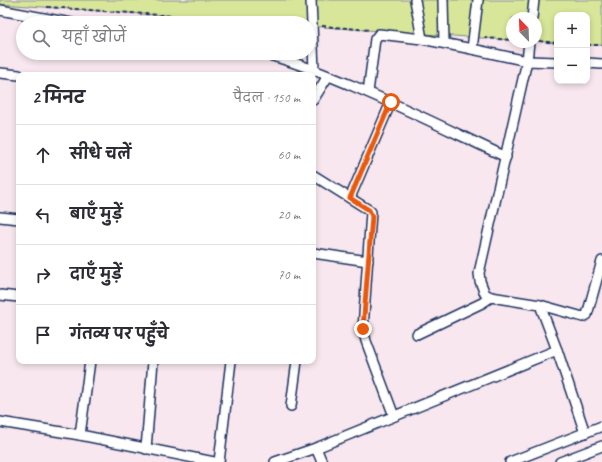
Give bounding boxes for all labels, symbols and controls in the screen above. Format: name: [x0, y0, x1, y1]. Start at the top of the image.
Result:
north arrow: [506, 12, 542, 48]
map controls: [554, 12, 590, 84]
button: +: [554, 12, 590, 48]
search box: [16, 16, 316, 60]
icon: search: [30, 27, 52, 49]
text: यहाँ खोजें: [62, 28, 126, 47]
button: −: [554, 48, 590, 84]
text: 2 मिनट: [32, 87, 85, 108]
text: पैदल · 150 m: [233, 90, 300, 106]
route start: [382, 93, 400, 111]
icon: ahead: [32, 144, 54, 166]
text: सीधे चलें: [70, 145, 131, 164]
text: 60 m: [278, 147, 300, 163]
icon: left: [32, 204, 54, 226]
text: बाएँ मुड़ें: [70, 205, 122, 224]
text: 20 m: [278, 207, 300, 223]
icon: right: [32, 264, 54, 286]
text: दाएँ मुड़ें: [70, 265, 122, 284]
text: 70 m: [278, 267, 300, 283]
route end: [354, 320, 372, 338]
icon: arrive: [32, 324, 54, 346]
text: गंतव्य पर पहुँचे: [70, 325, 168, 344]

